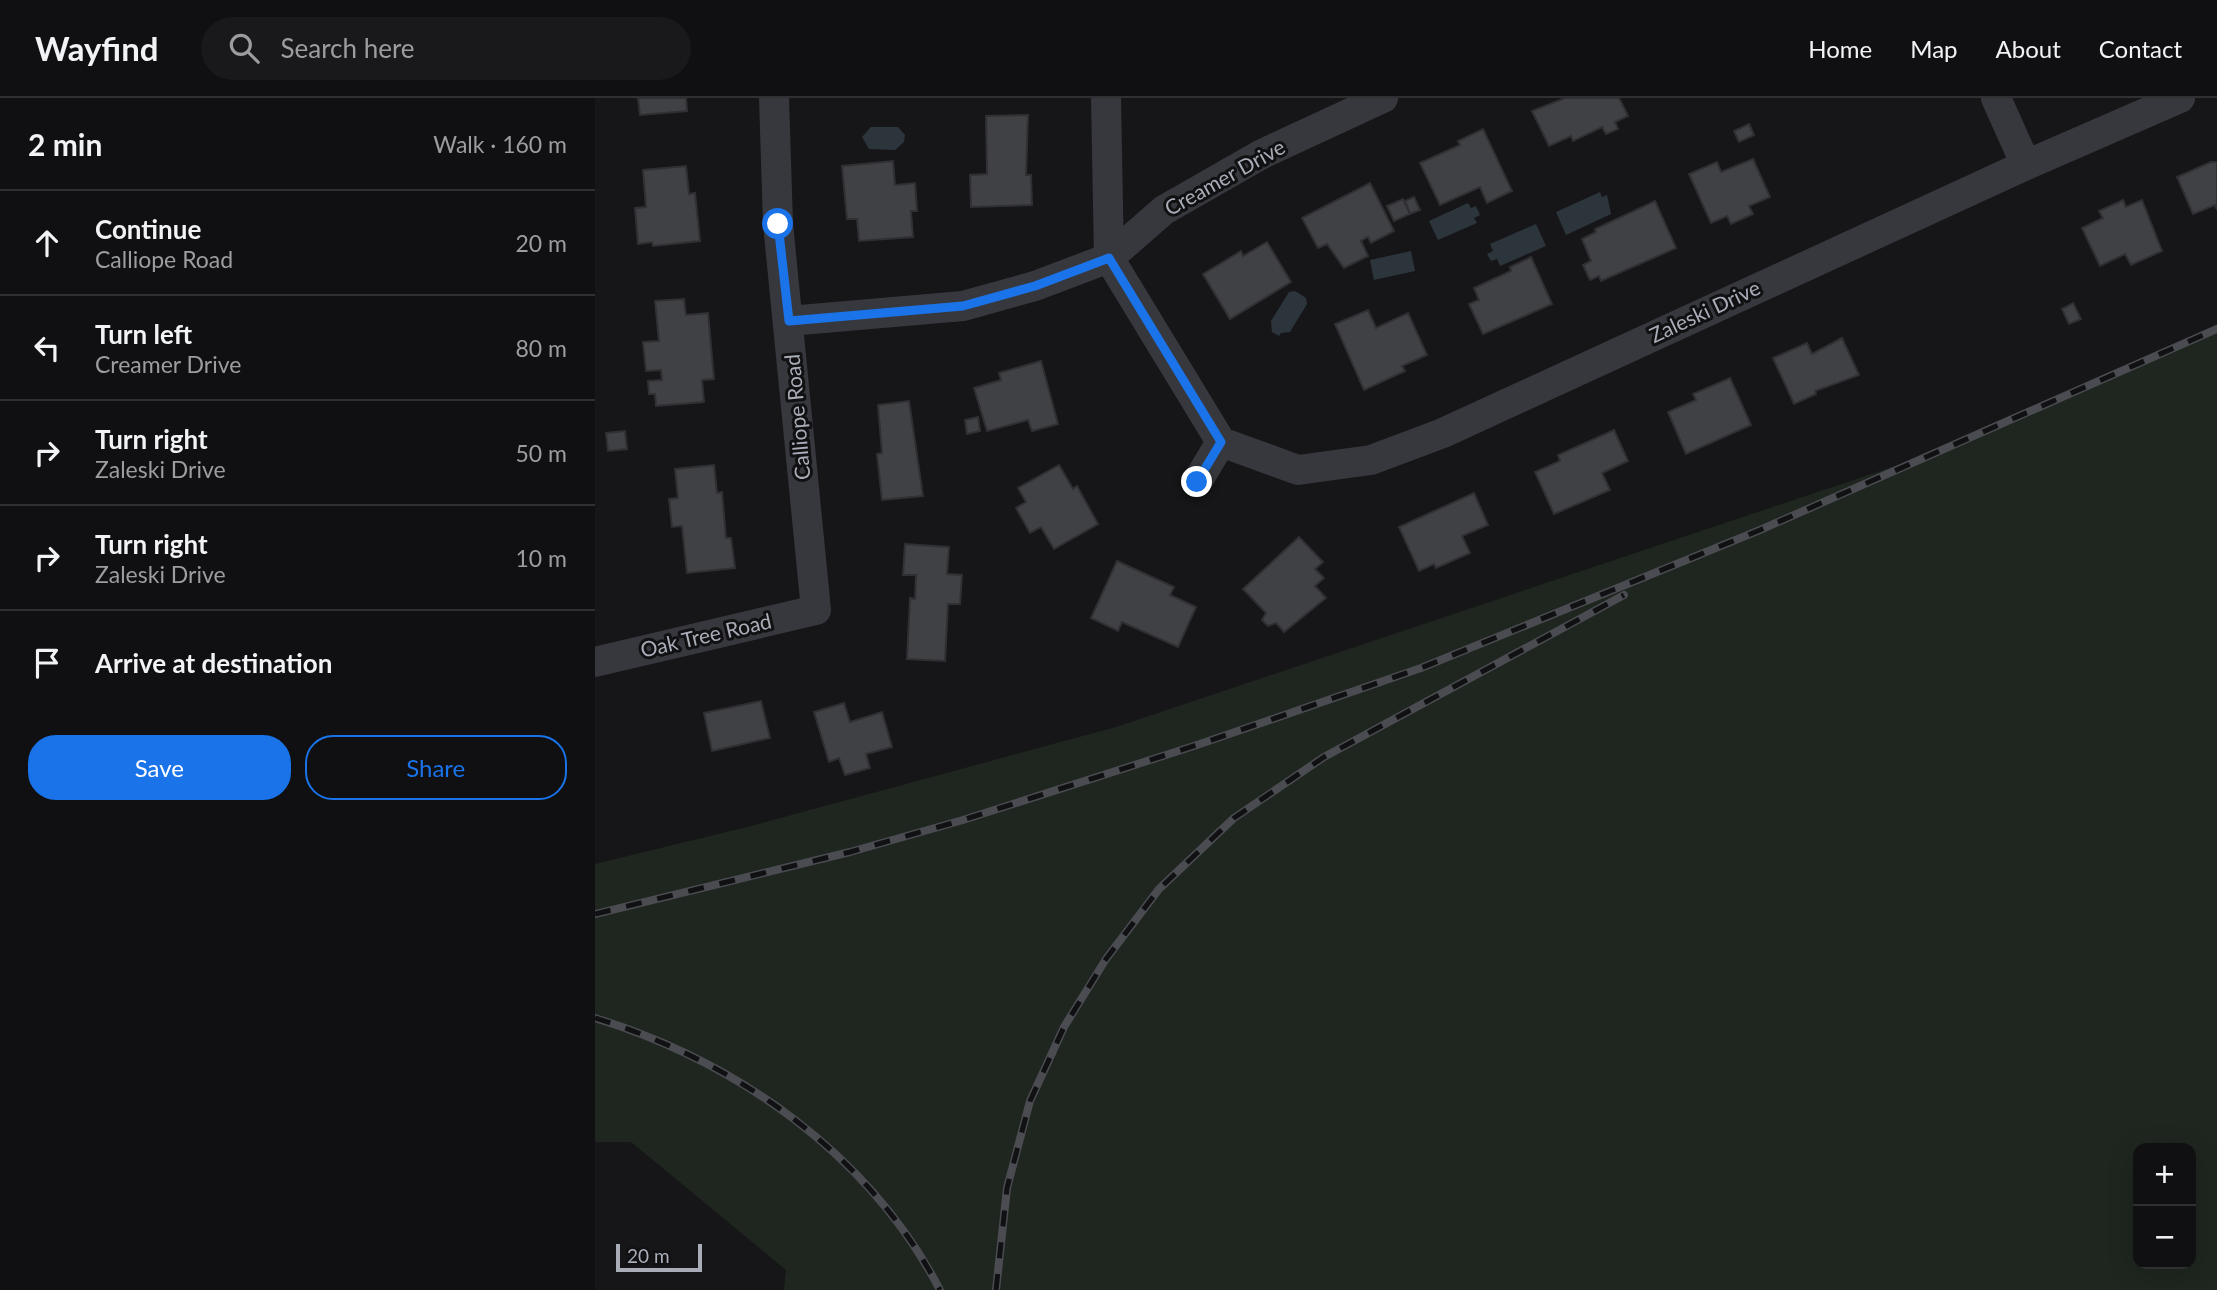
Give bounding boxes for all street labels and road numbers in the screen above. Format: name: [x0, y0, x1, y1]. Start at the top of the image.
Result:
street label: Creamer Drive: [1160, 133, 1289, 220]
street label: Zaleski Drive: [1645, 274, 1764, 347]
street label: Calliope Road: [779, 353, 814, 481]
street label: Oak Tree Road: [638, 607, 774, 662]

